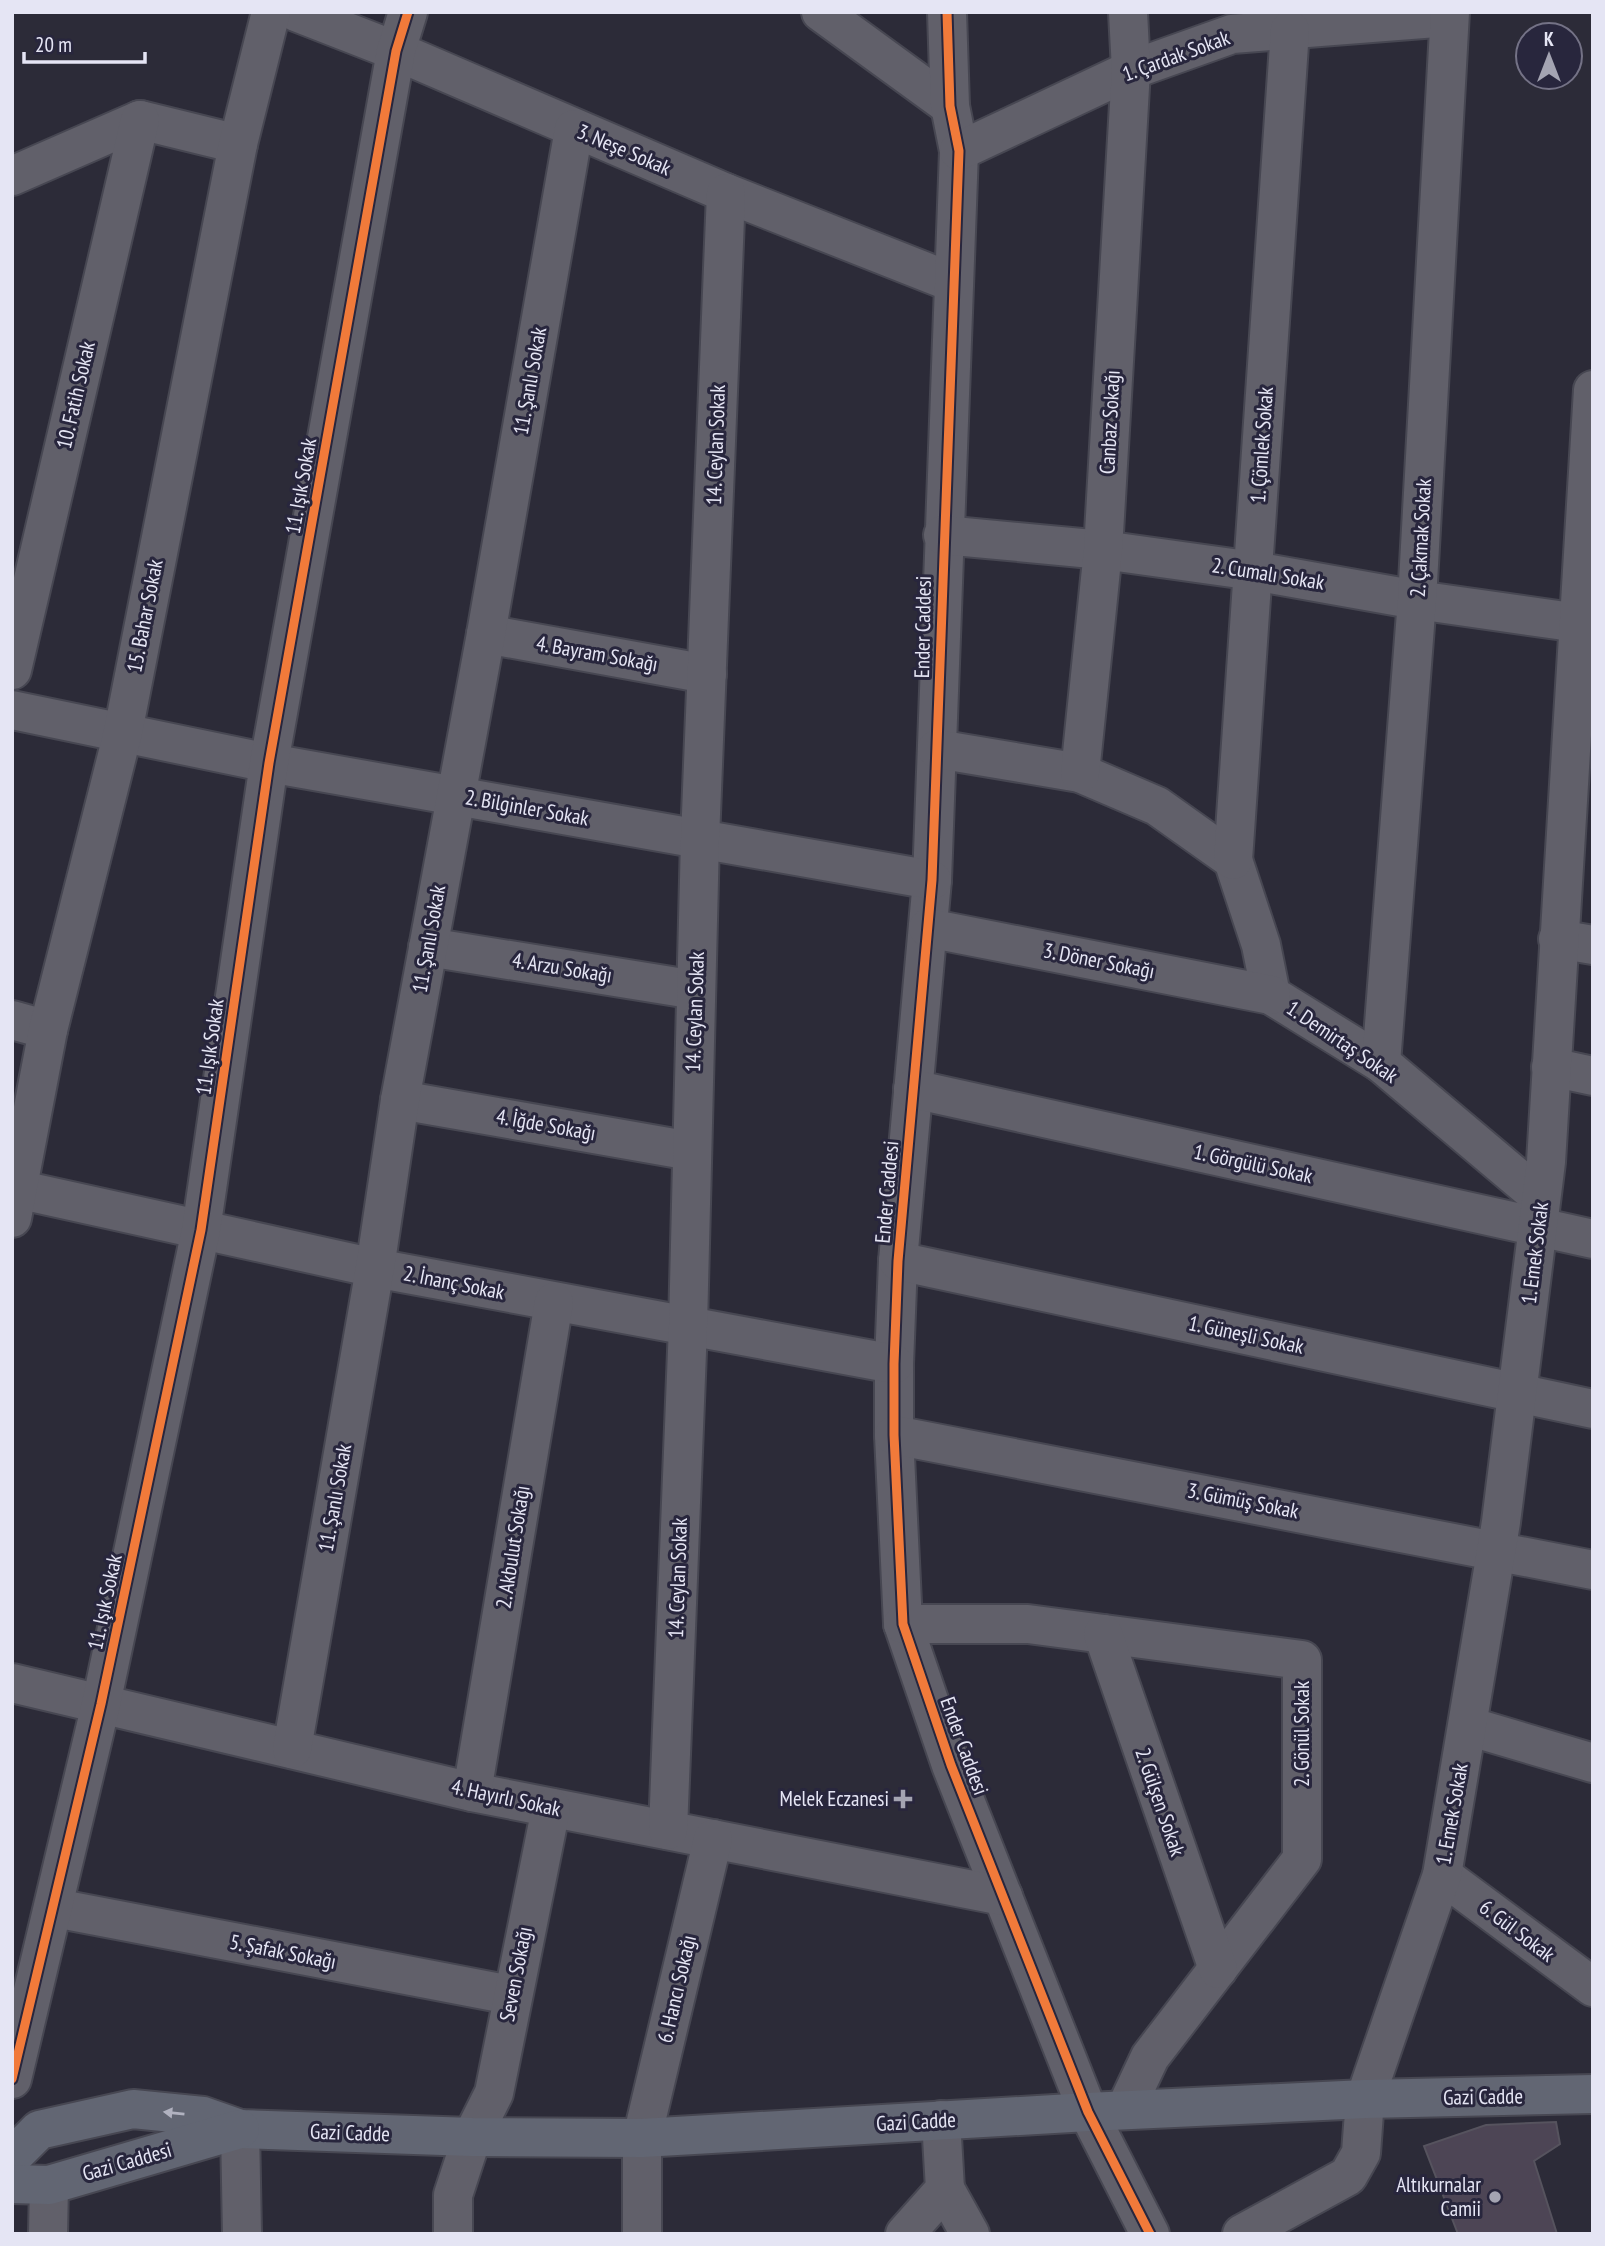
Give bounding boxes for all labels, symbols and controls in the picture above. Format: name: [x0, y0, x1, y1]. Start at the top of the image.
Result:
scale bar: [24, 21, 145, 65]
north arrow: [1514, 21, 1584, 91]
street label: 1. Çardak Sokak: [1119, 24, 1233, 87]
text: K: [1544, 27, 1554, 51]
text: 20 m: [35, 31, 72, 58]
street label: 3. Neşe Sokak: [573, 118, 675, 181]
street label: 11. Şanlı Sokak: [507, 325, 552, 437]
street label: 10. Fatih Sokak: [50, 338, 101, 451]
street label: Canbaz Sokağı: [1093, 369, 1126, 475]
street label: 14. Ceylan Sokak: [700, 384, 731, 506]
street label: 1. Çömlek Sokak: [1244, 386, 1279, 504]
street label: 11. Işık Sokak: [279, 436, 322, 536]
street label: 2. Çakmak Sokak: [1404, 478, 1437, 598]
street label: 2. Cumalı Sokak: [1210, 551, 1326, 596]
street label: 15. Bahar Sokak: [120, 557, 169, 675]
street label: Ender Caddesi: [908, 576, 937, 678]
street label: 4. Bayram Sokağı: [534, 630, 660, 677]
street label: 2. Bilginler Sokak: [463, 783, 591, 832]
street label: 11. Şanlı Sokak: [406, 883, 451, 995]
street label: 3. Döner Sokağı: [1041, 937, 1157, 985]
street label: 4. Arzu Sokağı: [510, 946, 614, 989]
street label: 14. Ceylan Sokak: [679, 951, 710, 1073]
street label: 1. Demirtaş Sokak: [1281, 994, 1403, 1089]
street label: 11. Işık Sokak: [189, 997, 230, 1097]
street label: 4. İğde Sokağı: [494, 1102, 598, 1147]
street label: 1. Görgülü Sokak: [1191, 1138, 1315, 1189]
street label: Ender Caddesi: [869, 1140, 904, 1244]
street label: 1. Emek Sokak: [1515, 1200, 1554, 1305]
street label: 2. İnanç Sokak: [401, 1259, 507, 1306]
street label: 1. Güneşli Sokak: [1186, 1309, 1306, 1360]
street label: 11. Şanlı Sokak: [312, 1442, 357, 1554]
street label: 3. Gümüş Sokak: [1185, 1476, 1301, 1525]
street label: 2. Akbulut Sokağı: [489, 1483, 536, 1611]
street label: 14. Ceylan Sokak: [662, 1517, 693, 1639]
street label: 11. Işık Sokak: [81, 1552, 128, 1652]
street label: 2. Gönül Sokak: [1288, 1681, 1315, 1787]
street label: Ender Caddesi: [934, 1693, 995, 1799]
street label: 2. Gülşen Sokak: [1129, 1744, 1192, 1860]
street label: 1. Emek Sokak: [1429, 1761, 1474, 1867]
street label: 4. Hayırlı Sokak: [449, 1773, 563, 1822]
place label: Melek Eczanesi: [780, 1785, 889, 1812]
marker: Melek Eczanesi: [895, 1791, 911, 1807]
street label: 6. Gül Sokak: [1474, 1893, 1560, 1968]
street label: Seven Sokağı: [493, 1924, 538, 2024]
street label: 5. Şafak Sokağı: [228, 1928, 339, 1975]
street label: 6. Hancı Sokağı: [651, 1932, 702, 2045]
street label: Gazi Cadde: [1443, 2082, 1523, 2111]
street label: Gazi Cadde: [875, 2106, 957, 2137]
one-way arrow: [163, 2108, 185, 2119]
street label: Gazi Cadde: [310, 2118, 390, 2147]
street label: Gazi Caddesi: [79, 2136, 175, 2187]
place label: Altıkurnalar Camii: [1396, 2171, 1481, 2222]
marker: Altıkurnalar Camii: [1487, 2189, 1503, 2205]

